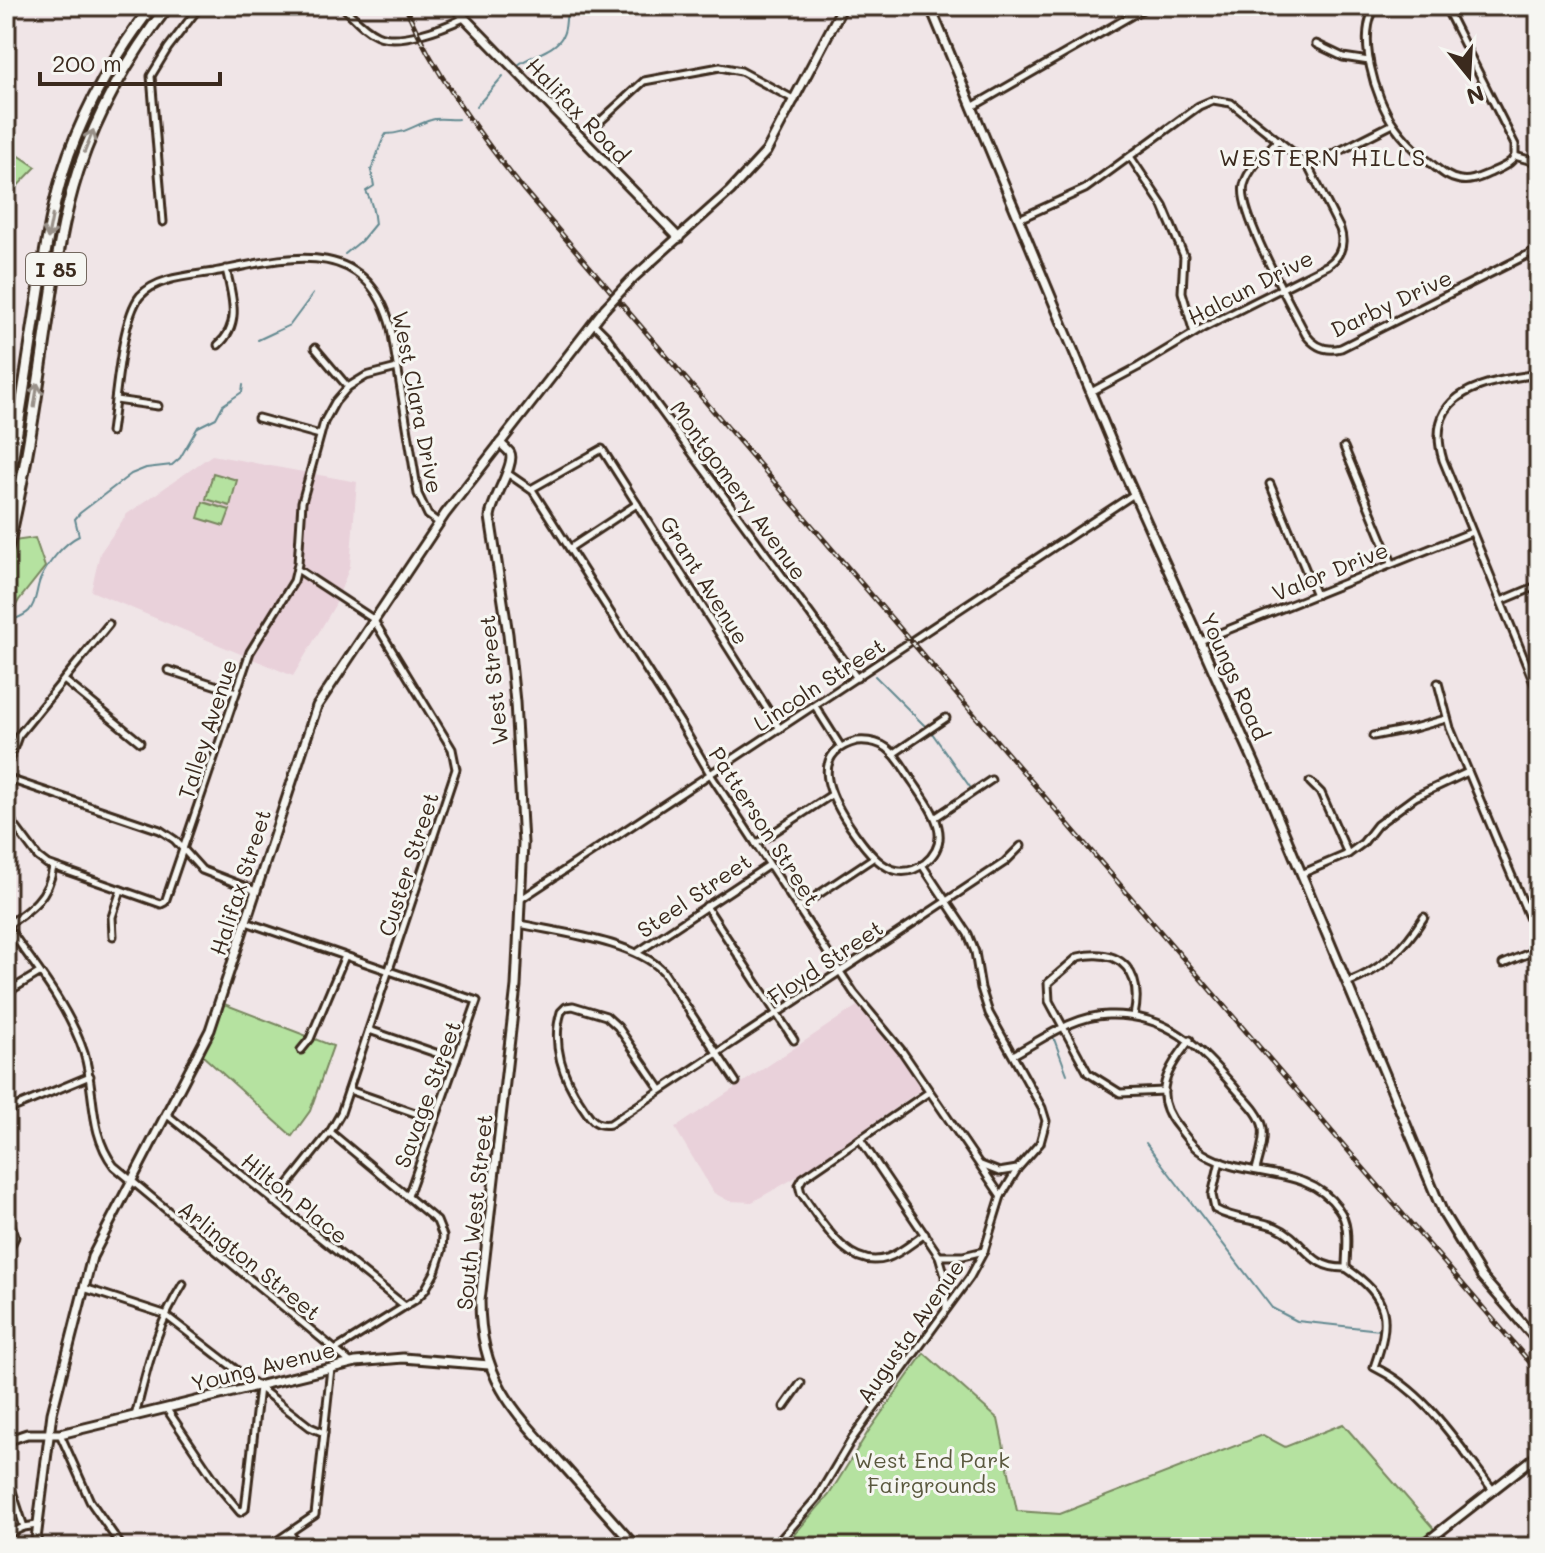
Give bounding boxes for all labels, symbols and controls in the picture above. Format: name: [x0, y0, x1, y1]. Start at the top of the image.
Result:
scale bar: [40, 36, 220, 86]
north arrow: [1429, 36, 1509, 116]
text: 200 m: [52, 47, 122, 78]
street label: Halifax Road: [520, 51, 636, 169]
text: N: [1463, 79, 1488, 112]
one-way arrow: [83, 129, 97, 154]
district label: WESTERN HILLS: [1219, 141, 1427, 172]
one-way arrow: [42, 214, 57, 240]
street label: Halcun Drive: [1182, 243, 1318, 331]
road number: I 85: [26, 253, 86, 285]
street label: Darby Drive: [1326, 262, 1456, 344]
street label: West Clara Drive: [386, 308, 450, 496]
one-way arrow: [30, 383, 45, 408]
street label: Montgomery Avenue: [664, 394, 814, 586]
street label: Grant Avenue: [654, 510, 756, 650]
street label: Valor Drive: [1268, 535, 1392, 607]
street label: Youngs Road: [1194, 608, 1276, 745]
street label: West Street: [472, 614, 514, 746]
street label: Lincoln Street: [748, 631, 890, 737]
street label: Talley Avenue: [171, 655, 243, 803]
street label: Patterson Street: [703, 741, 827, 911]
street label: Custer Street: [371, 788, 445, 940]
street label: Halifax Street: [203, 805, 277, 959]
street label: Steel Street: [631, 846, 757, 944]
street label: Floyd Street: [762, 913, 888, 1011]
street label: Savage Street: [387, 1016, 467, 1172]
street label: South West Street: [449, 1113, 499, 1311]
street label: Hilton Place: [236, 1146, 354, 1250]
street label: Arlington Street: [173, 1194, 327, 1326]
street label: Augusta Avenue: [850, 1253, 970, 1409]
street label: Young Avenue: [188, 1334, 338, 1398]
park label: West End Park Fairgrounds: [854, 1445, 1010, 1499]

